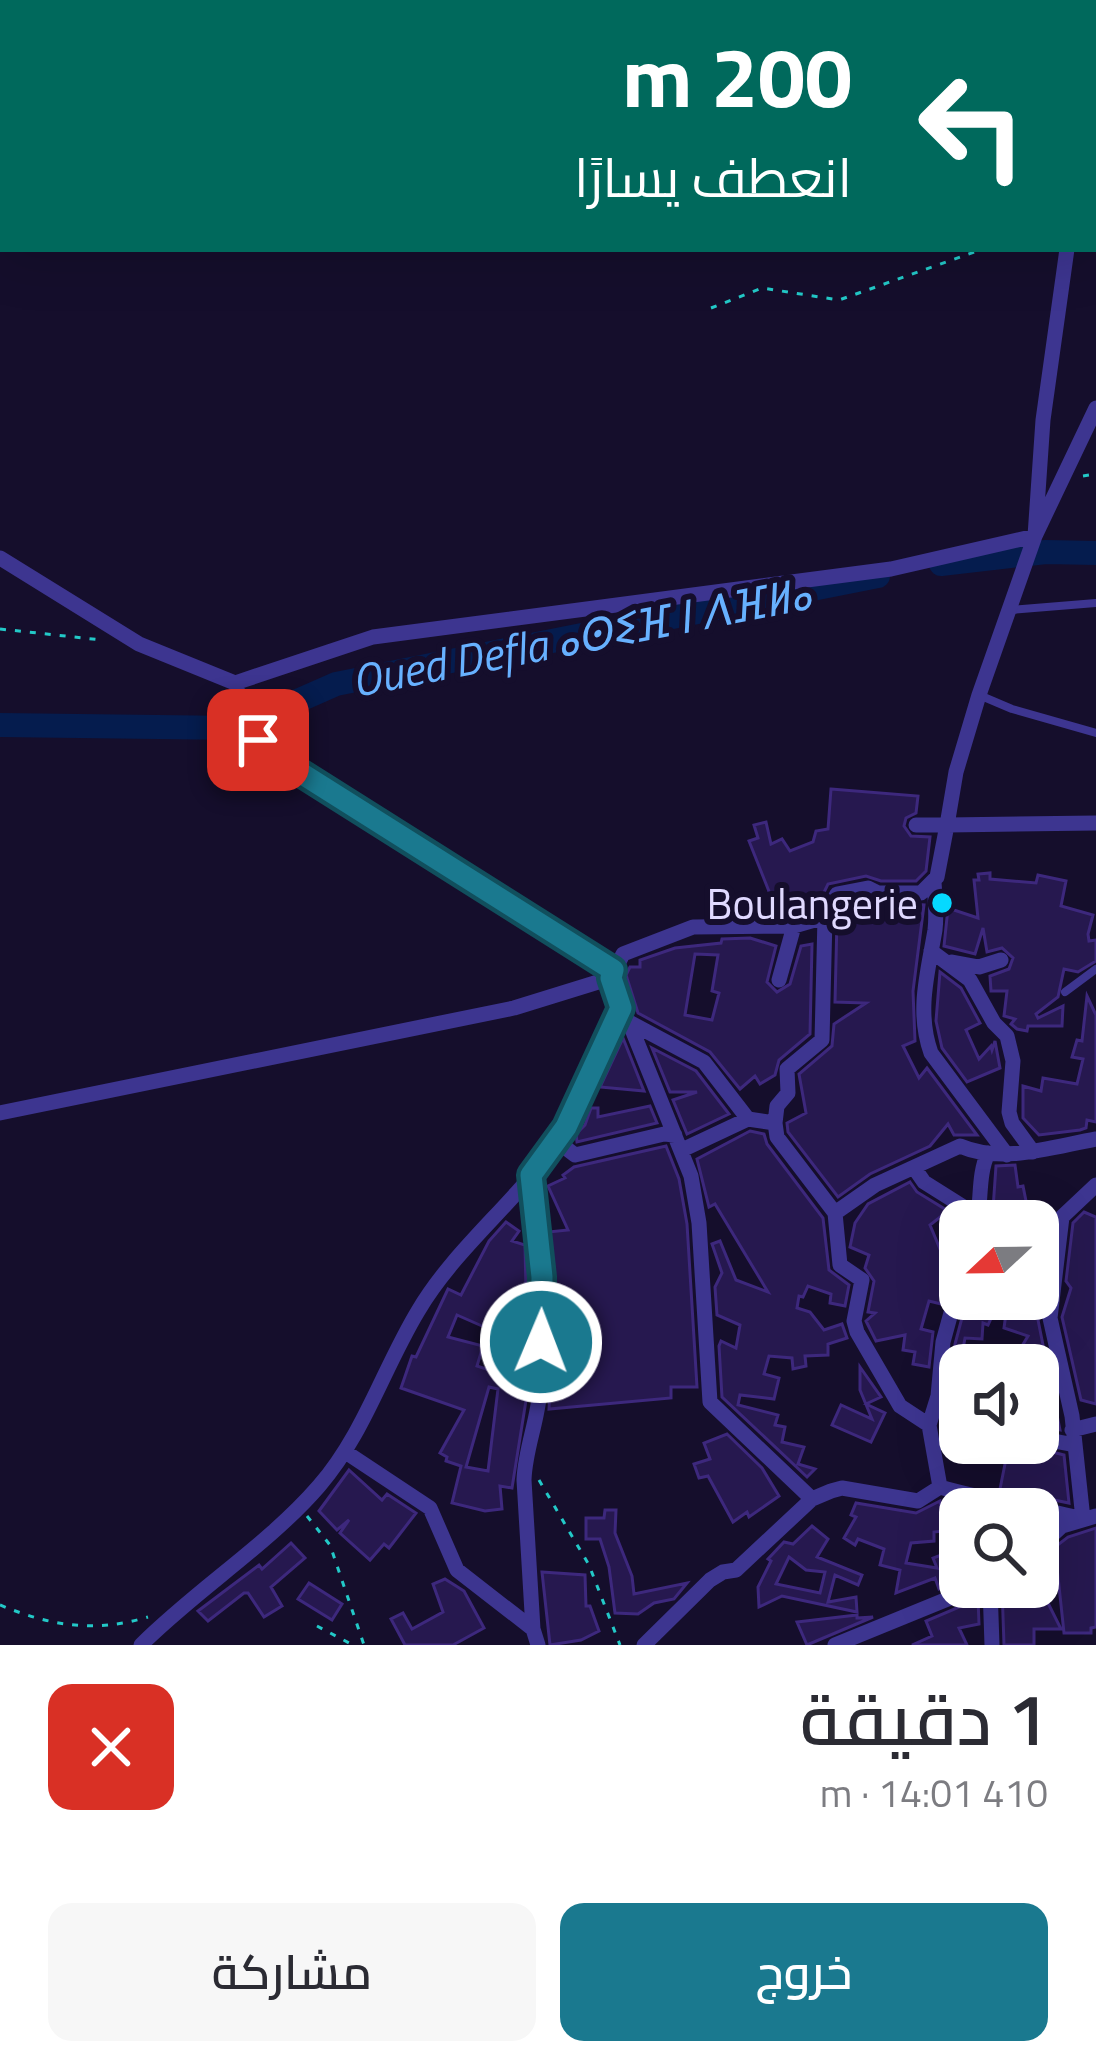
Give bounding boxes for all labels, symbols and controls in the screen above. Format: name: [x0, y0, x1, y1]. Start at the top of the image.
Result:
text: 200 m: [622, 12, 852, 140]
icon: left: [894, 48, 1050, 204]
text: انعطف يسارًا: [574, 136, 852, 218]
water label: Oued Defla ⴰⵙⵉⴼ ⵏ ⴷⴼⵍⴰ: [345, 558, 818, 714]
pin: [207, 689, 309, 791]
icon: arrive: [225, 707, 291, 773]
place label: Boulangerie: [707, 871, 918, 935]
marker: Boulangerie: [929, 890, 955, 916]
north arrow: [939, 1200, 1059, 1320]
map controls: [939, 1200, 1059, 1608]
position arrow: [478, 1279, 604, 1405]
button: sound: [939, 1344, 1059, 1464]
button: search: [939, 1488, 1059, 1608]
text: 1 دقيقة: [800, 1663, 1048, 1773]
button: close: [48, 1684, 174, 1810]
text: 410 m · 14:01: [820, 1763, 1048, 1822]
button: مشاركة: [48, 1903, 536, 2041]
button: خروج: [560, 1903, 1048, 2041]

